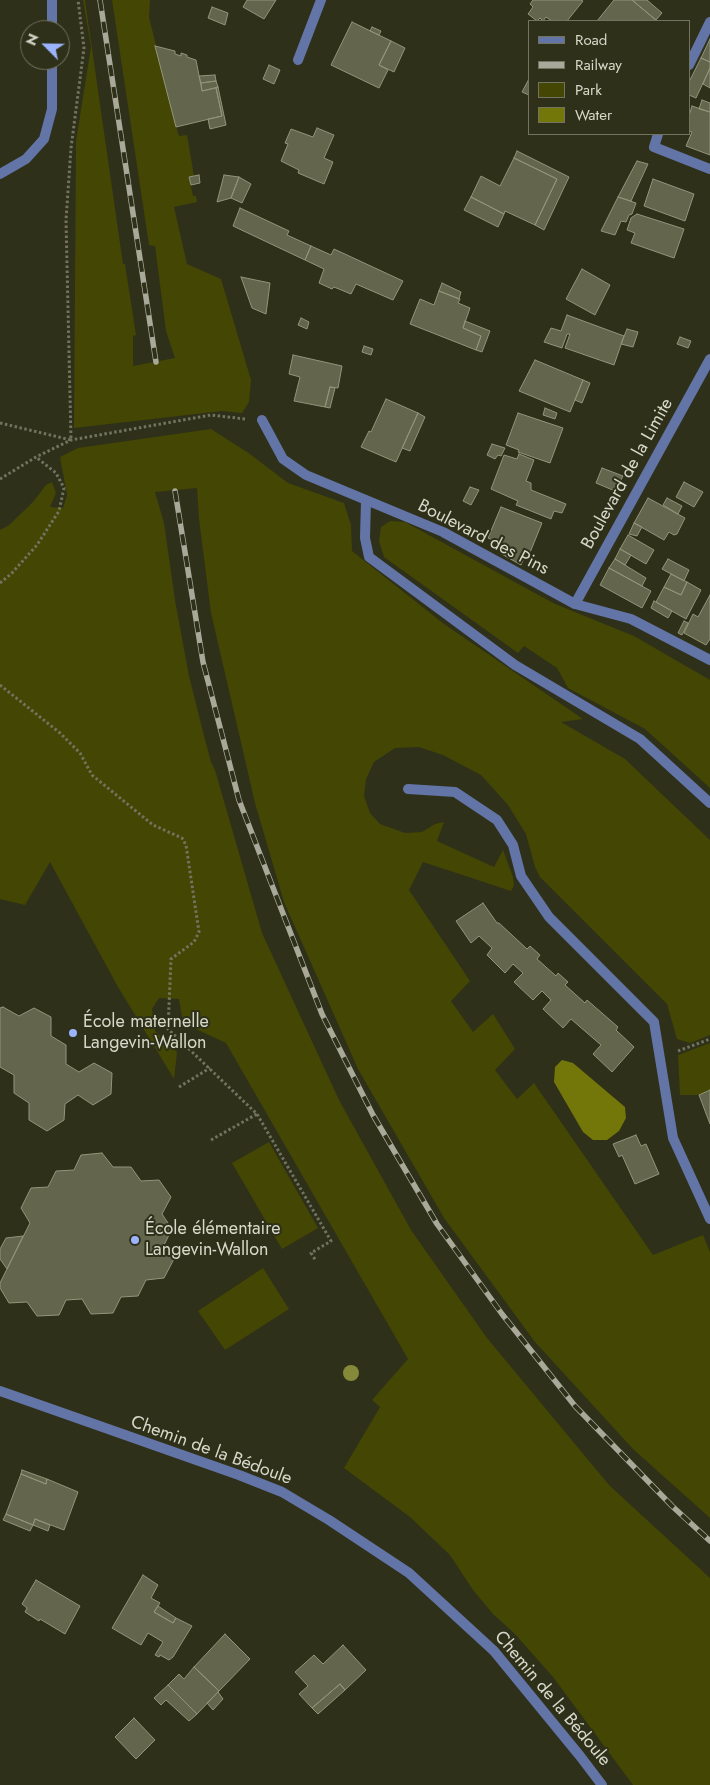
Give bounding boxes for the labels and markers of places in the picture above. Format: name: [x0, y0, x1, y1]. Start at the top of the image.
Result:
place label: École maternelle Langevin-Wallon: [83, 1012, 209, 1054]
marker: École maternelle Langevin-Wallon: [67, 1027, 79, 1039]
place label: École élémentaire Langevin-Wallon: [145, 1219, 280, 1262]
marker: École élémentaire Langevin-Wallon: [129, 1234, 141, 1246]

